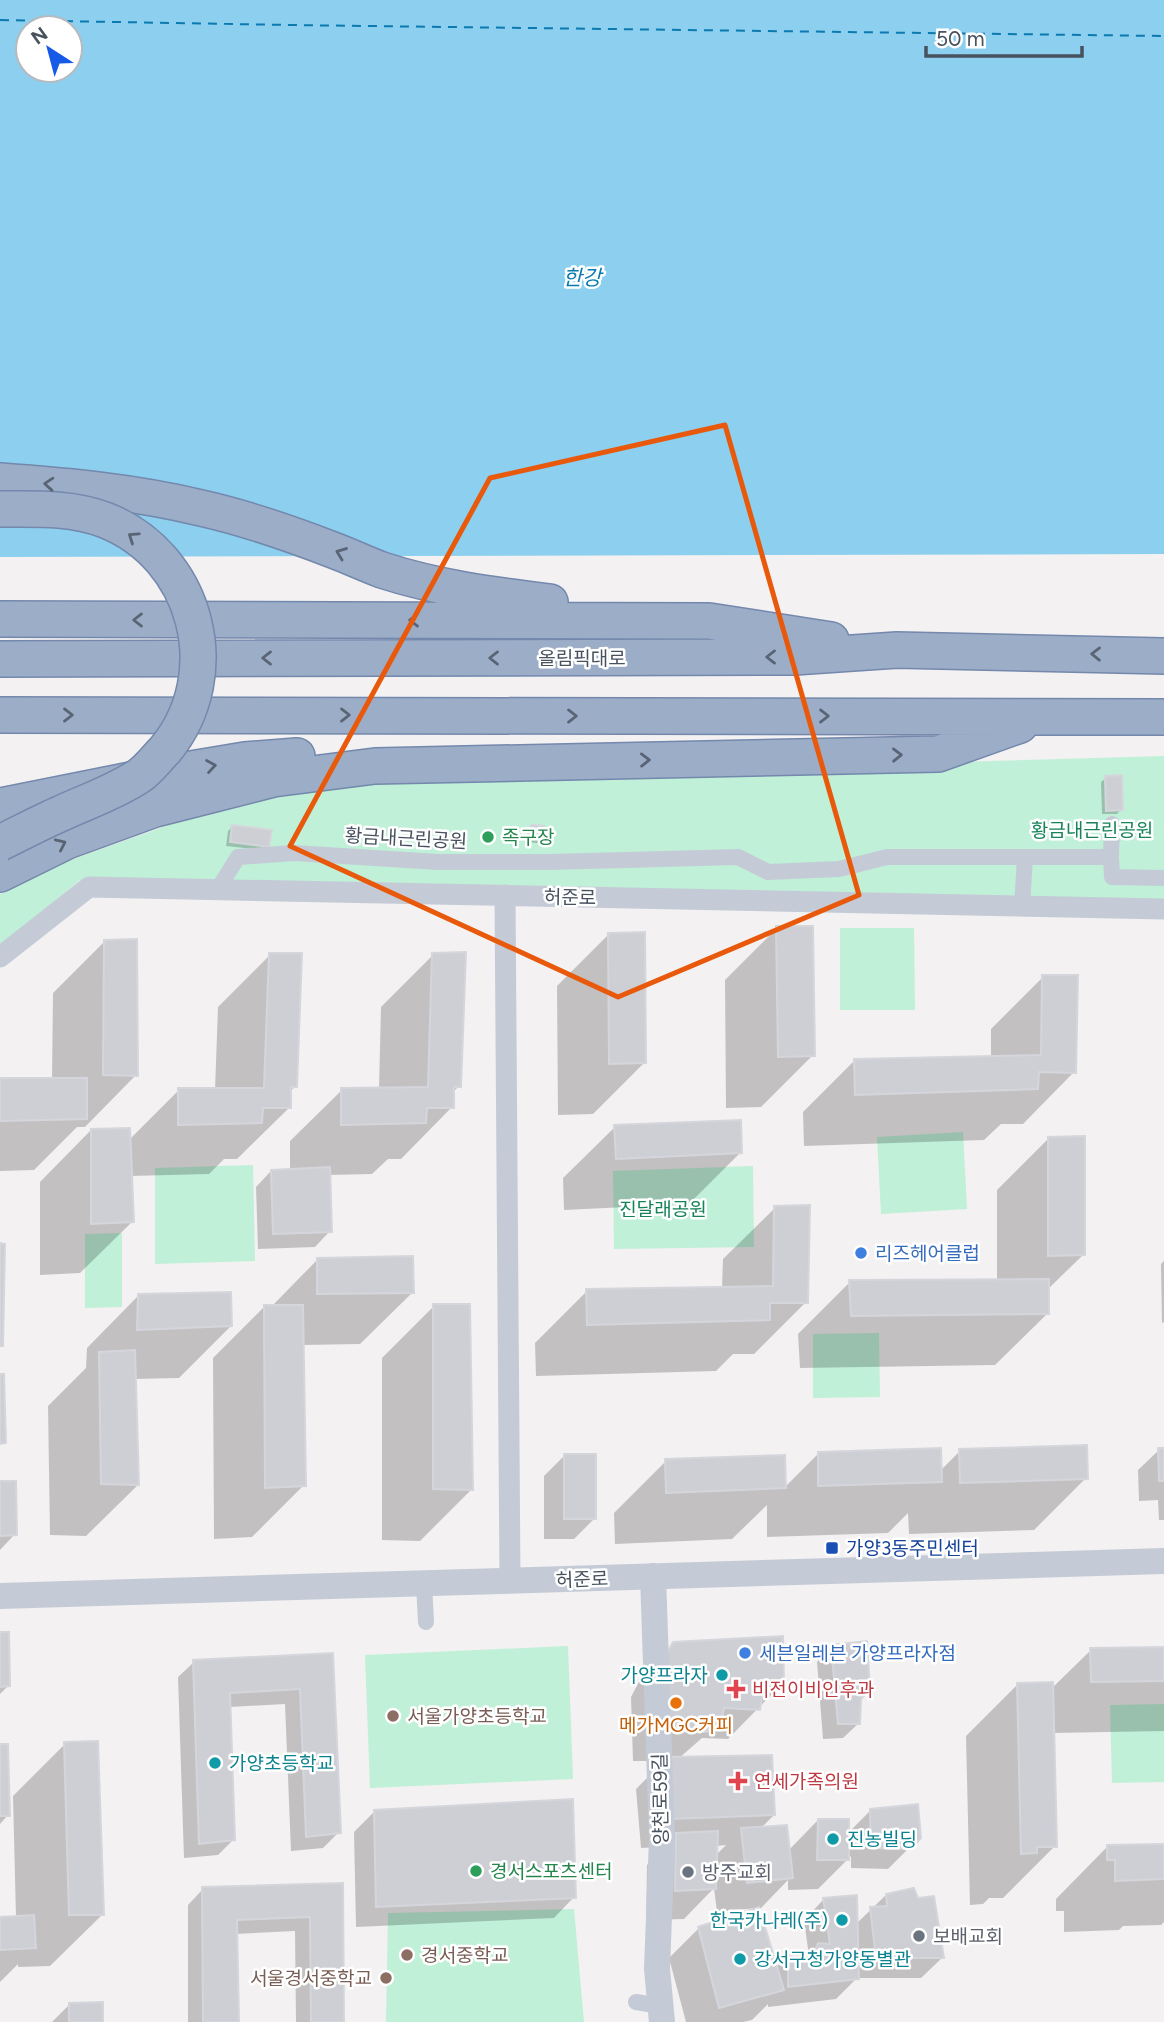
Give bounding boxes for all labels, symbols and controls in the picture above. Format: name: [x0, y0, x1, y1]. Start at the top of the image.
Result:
north arrow: [14, 14, 84, 84]
scale bar: [926, 14, 1082, 58]
text: N: [27, 22, 52, 49]
text: 50 m: [936, 26, 985, 51]
water label: 한강: [563, 265, 604, 290]
one-way arrow: [43, 477, 54, 492]
one-way arrow: [128, 532, 141, 545]
one-way arrow: [335, 547, 347, 561]
one-way arrow: [132, 612, 143, 628]
one-way arrow: [409, 612, 419, 628]
one-way arrow: [1090, 646, 1101, 662]
street label: 올림픽대로: [538, 647, 626, 670]
one-way arrow: [765, 649, 775, 665]
one-way arrow: [261, 650, 271, 666]
one-way arrow: [488, 650, 499, 666]
one-way arrow: [63, 707, 74, 723]
one-way arrow: [340, 707, 350, 723]
one-way arrow: [567, 708, 578, 724]
one-way arrow: [819, 708, 830, 724]
one-way arrow: [892, 747, 903, 763]
one-way arrow: [641, 752, 651, 768]
one-way arrow: [205, 759, 217, 774]
park label: 황금내근린공원: [1031, 819, 1153, 842]
street label: 황금내근린공원: [344, 824, 468, 853]
place label: 족구장: [502, 826, 554, 849]
marker: 족구장: [480, 829, 496, 845]
one-way arrow: [54, 838, 66, 852]
street label: 허준로: [544, 886, 596, 909]
park label: 진달래공원: [619, 1198, 707, 1221]
place label: 리즈헤어클럽: [875, 1242, 980, 1265]
marker: 리즈헤어클럽: [853, 1245, 869, 1261]
place label: 가양3동주민센터: [846, 1537, 979, 1560]
marker: 가양3동주민센터: [824, 1540, 840, 1556]
street label: 허준로: [555, 1567, 609, 1592]
place label: 세븐일레븐 가양프라자점: [759, 1642, 956, 1665]
marker: 세븐일레븐 가양프라자점: [737, 1645, 753, 1661]
place label: 가양프라자: [621, 1664, 708, 1687]
marker: 가양프라자: [714, 1667, 730, 1683]
place label: 비전이비인후과: [752, 1678, 874, 1701]
marker: 비전이비인후과: [726, 1679, 746, 1699]
marker: 메가MGC커피: [668, 1695, 684, 1711]
place label: 서울가양초등학교: [407, 1705, 547, 1728]
marker: 서울가양초등학교: [385, 1708, 401, 1724]
place label: 메가MGC커피: [619, 1714, 733, 1737]
place label: 가양초등학교: [229, 1752, 334, 1775]
street label: 양천로59길: [648, 1753, 673, 1845]
marker: 가양초등학교: [207, 1755, 223, 1771]
place label: 연세가족의원: [754, 1770, 859, 1793]
marker: 연세가족의원: [728, 1771, 748, 1791]
place label: 진농빌딩: [847, 1828, 917, 1851]
marker: 진농빌딩: [825, 1831, 841, 1847]
place label: 경서스포츠센터: [490, 1860, 612, 1883]
place label: 방주교회: [702, 1861, 772, 1884]
marker: 경서스포츠센터: [468, 1863, 484, 1879]
marker: 방주교회: [680, 1864, 696, 1880]
place label: 한국카나레(주): [710, 1909, 828, 1932]
marker: 한국카나레(주): [834, 1912, 850, 1928]
place label: 보배교회: [933, 1925, 1003, 1948]
marker: 보배교회: [911, 1928, 927, 1944]
place label: 경서중학교: [421, 1944, 508, 1967]
marker: 경서중학교: [399, 1947, 415, 1963]
place label: 강서구청가양동별관: [754, 1948, 911, 1971]
marker: 강서구청가양동별관: [732, 1951, 748, 1967]
place label: 서울경서중학교: [250, 1967, 372, 1990]
marker: 서울경서중학교: [378, 1970, 394, 1986]

